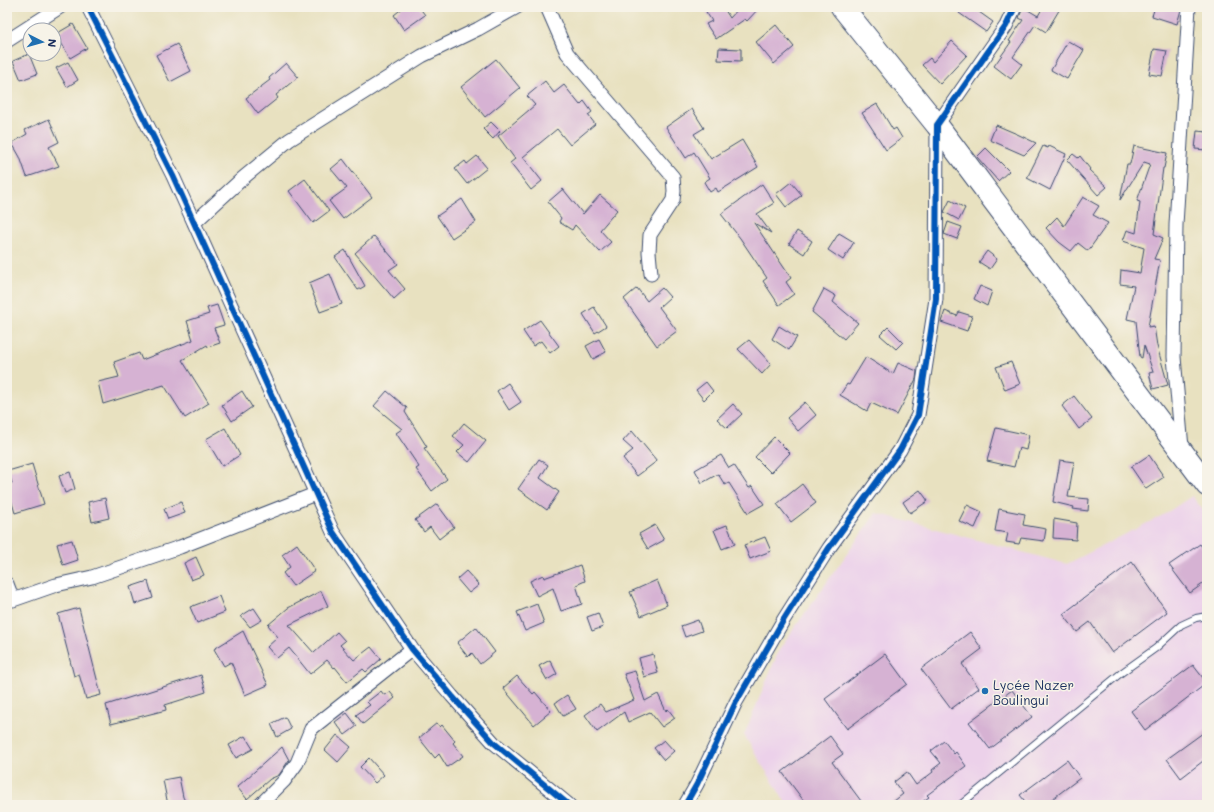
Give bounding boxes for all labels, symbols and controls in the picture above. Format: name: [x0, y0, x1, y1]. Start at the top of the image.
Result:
north arrow: [22, 22, 62, 62]
text: N: [45, 38, 60, 48]
place label: Lycée Nazer Boulingui: [993, 676, 1074, 708]
marker: Lycée Nazer Boulingui: [980, 686, 990, 696]

